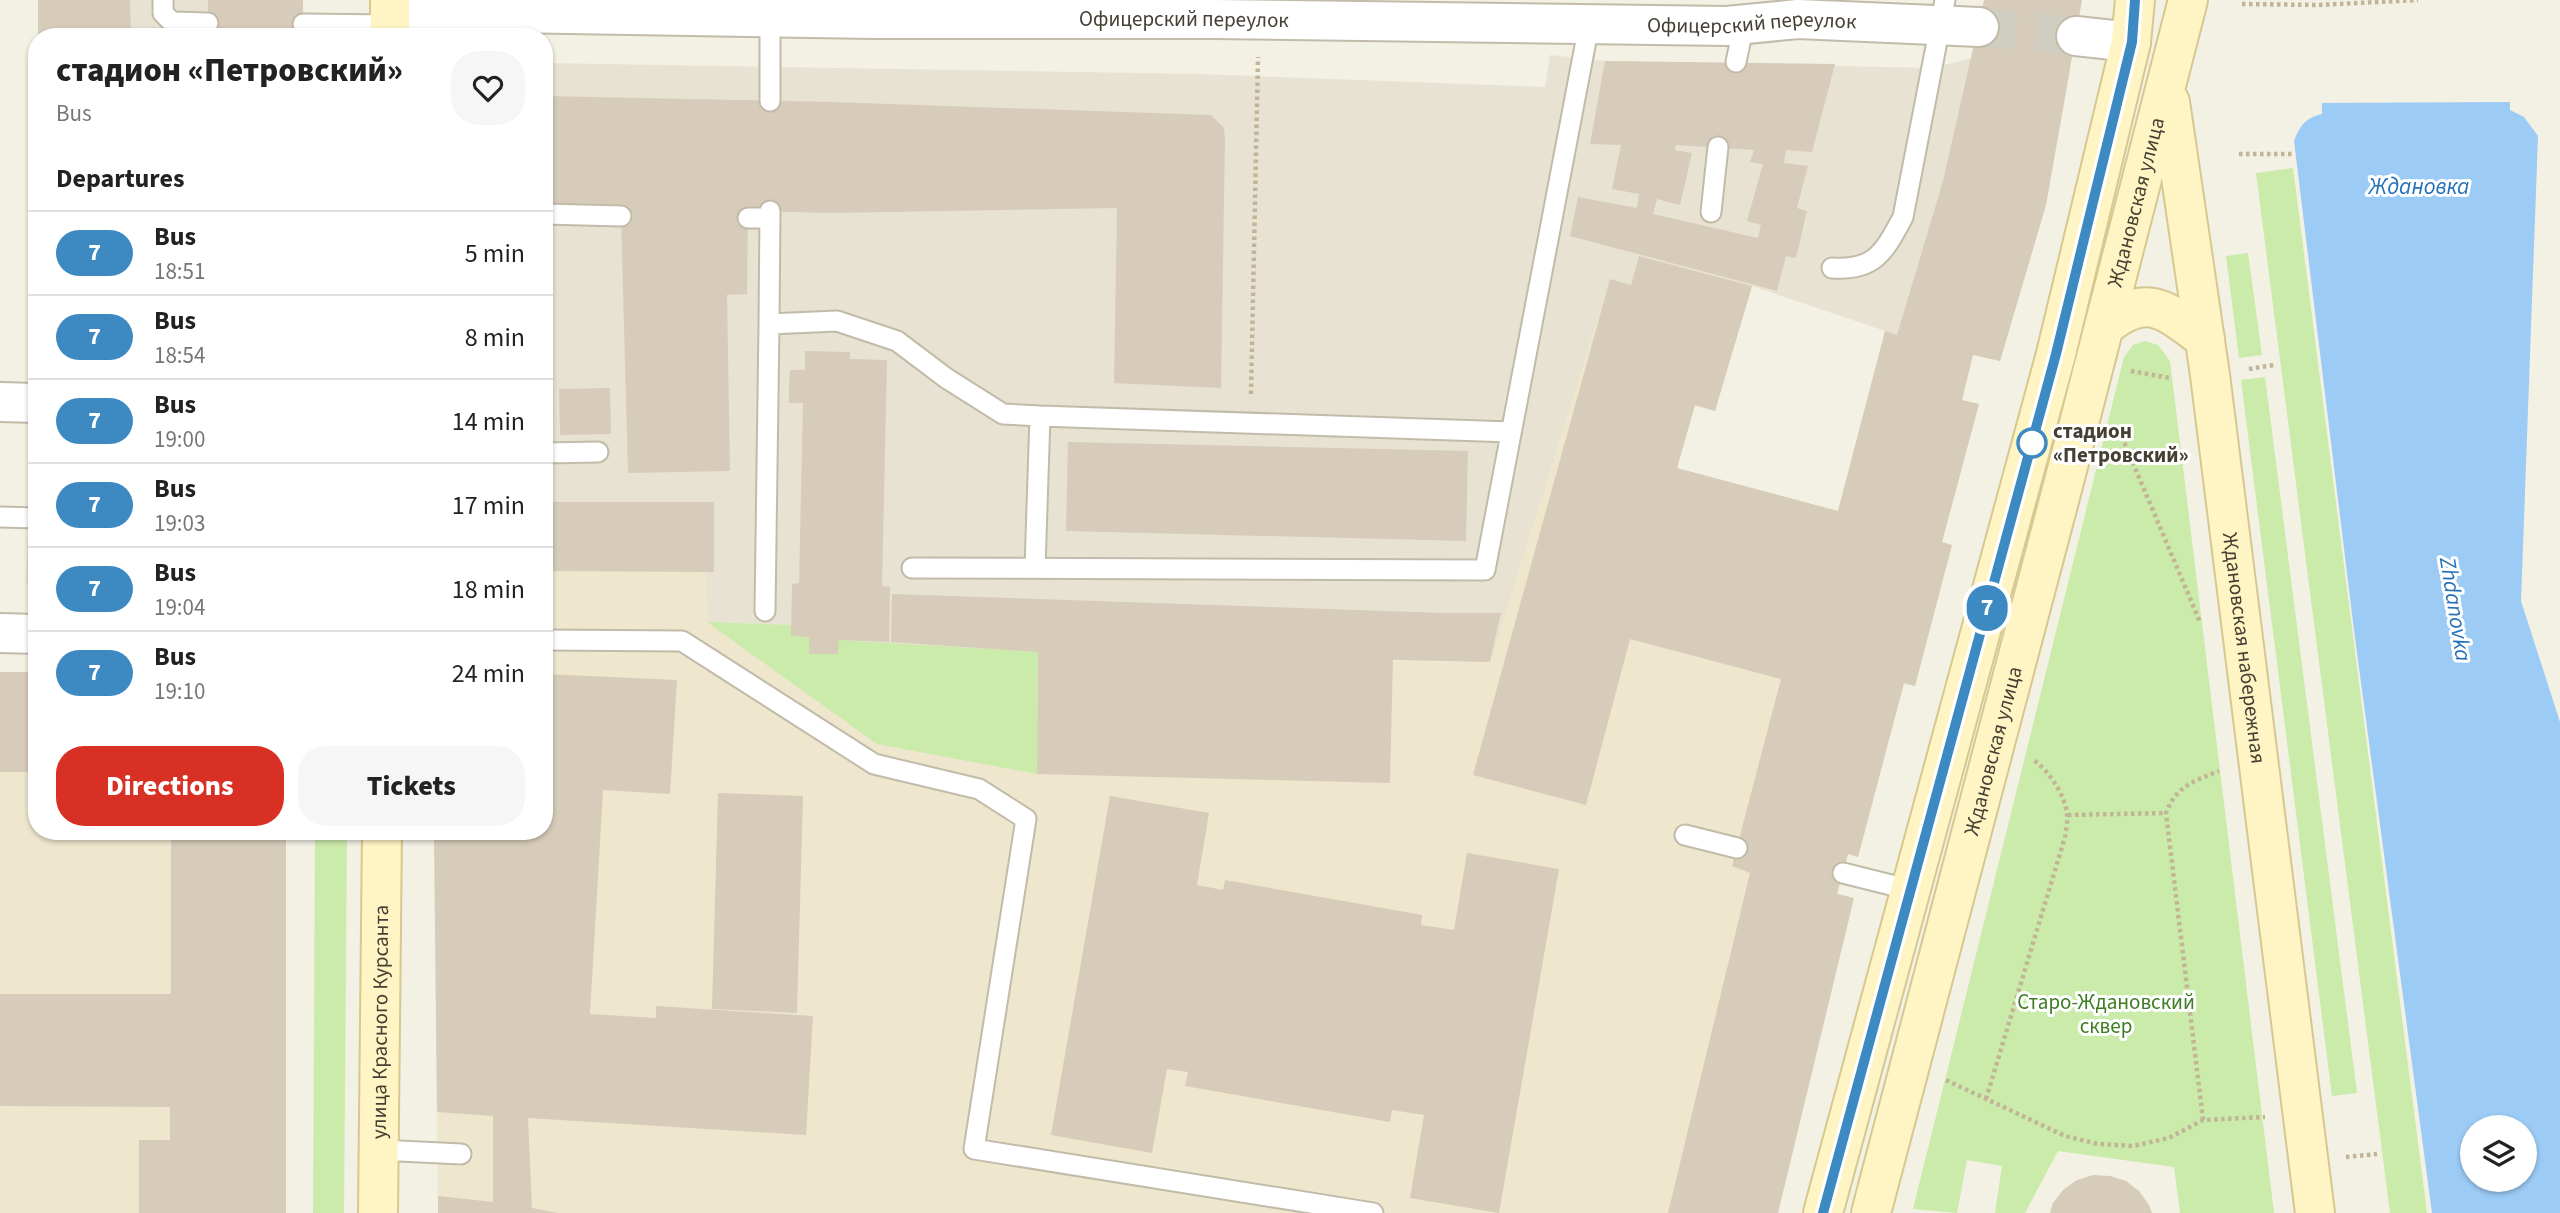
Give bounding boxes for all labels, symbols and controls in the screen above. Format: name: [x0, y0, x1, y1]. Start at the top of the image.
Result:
street label: Офицерский переулок: [1079, 4, 1290, 35]
street label: Офицерский переулок: [1647, 4, 1858, 41]
text: стадион «Петровский»: [56, 47, 403, 94]
button: heart: [451, 51, 525, 125]
text: Bus: [56, 97, 92, 130]
street label: Ждановская улица: [2100, 114, 2172, 290]
text: Departures: [56, 160, 184, 197]
water label: Ждановка: [2368, 170, 2469, 203]
text: Bus: [154, 218, 196, 255]
text: 7: [88, 235, 101, 270]
text: 5 min: [465, 235, 525, 272]
text: 18:51: [154, 255, 205, 288]
text: Bus: [154, 302, 196, 339]
text: 7: [88, 319, 101, 354]
text: 8 min: [465, 319, 525, 356]
text: 18:54: [154, 339, 205, 372]
text: Bus: [154, 386, 196, 423]
text: 7: [88, 403, 101, 438]
text: 14 min: [452, 403, 525, 440]
place label: стадион «Петровский»: [2053, 416, 2189, 470]
text: 19:00: [154, 423, 205, 456]
marker: стадион «Петровский»: [2017, 428, 2047, 458]
text: Bus: [154, 470, 196, 507]
text: 7: [88, 487, 101, 522]
text: 17 min: [452, 487, 525, 524]
text: 19:03: [154, 507, 205, 540]
street label: Ждановская набережная: [2215, 531, 2274, 765]
text: Bus: [154, 554, 196, 591]
water label: Zhdanovka: [2431, 554, 2480, 664]
text: 7: [88, 571, 101, 606]
text: 18 min: [452, 571, 525, 608]
line badge: 7: [1964, 585, 2010, 631]
text: 7: [1981, 590, 1993, 625]
text: 19:04: [154, 591, 205, 624]
text: Bus: [154, 638, 196, 675]
text: 7: [88, 655, 101, 690]
text: 24 min: [452, 655, 525, 692]
street label: Ждановская улица: [1956, 663, 2030, 839]
text: 19:10: [154, 675, 205, 708]
button: Directions: [56, 746, 284, 826]
button: Tickets: [298, 746, 525, 826]
street label: улица Красного Курсанта: [364, 905, 396, 1139]
park label: Старо-Ждановский сквер: [2017, 987, 2195, 1041]
map controls: [2460, 1115, 2537, 1192]
button: layers: [2460, 1115, 2537, 1192]

